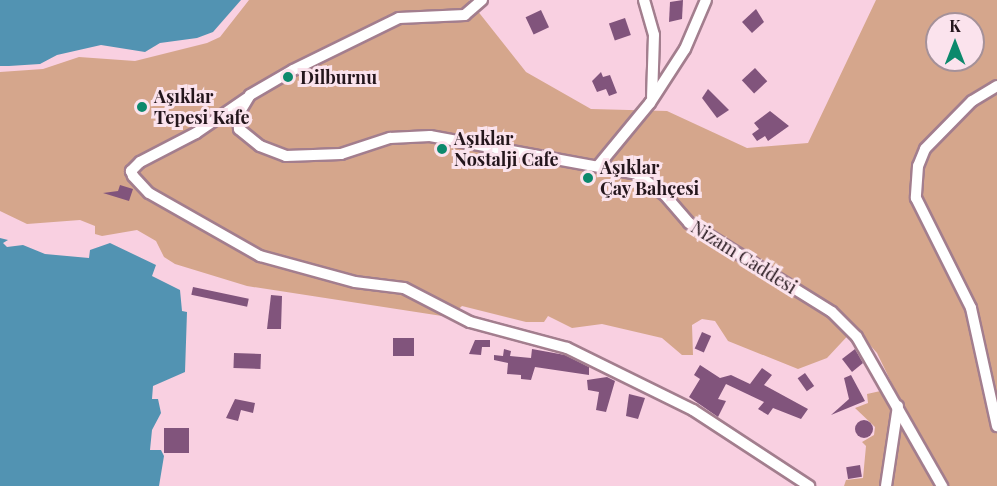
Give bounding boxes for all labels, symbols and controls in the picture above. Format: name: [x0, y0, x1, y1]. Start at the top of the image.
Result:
north arrow: [925, 12, 985, 72]
text: K: [949, 15, 961, 36]
place label: Dilburnu: [300, 66, 377, 88]
marker: Dilburnu: [281, 70, 295, 84]
place label: Aşıklar Tepesi Kafe: [154, 86, 250, 128]
marker: Aşıklar Tepesi Kafe: [135, 100, 149, 114]
place label: Aşıklar Nostalji Cafe: [454, 128, 559, 170]
marker: Aşıklar Nostalji Cafe: [435, 142, 449, 156]
place label: Aşıklar Çay Bahçesi: [600, 157, 700, 200]
marker: Aşıklar Çay Bahçesi: [581, 171, 595, 185]
street label: Nizam Caddesi: [687, 216, 801, 298]

